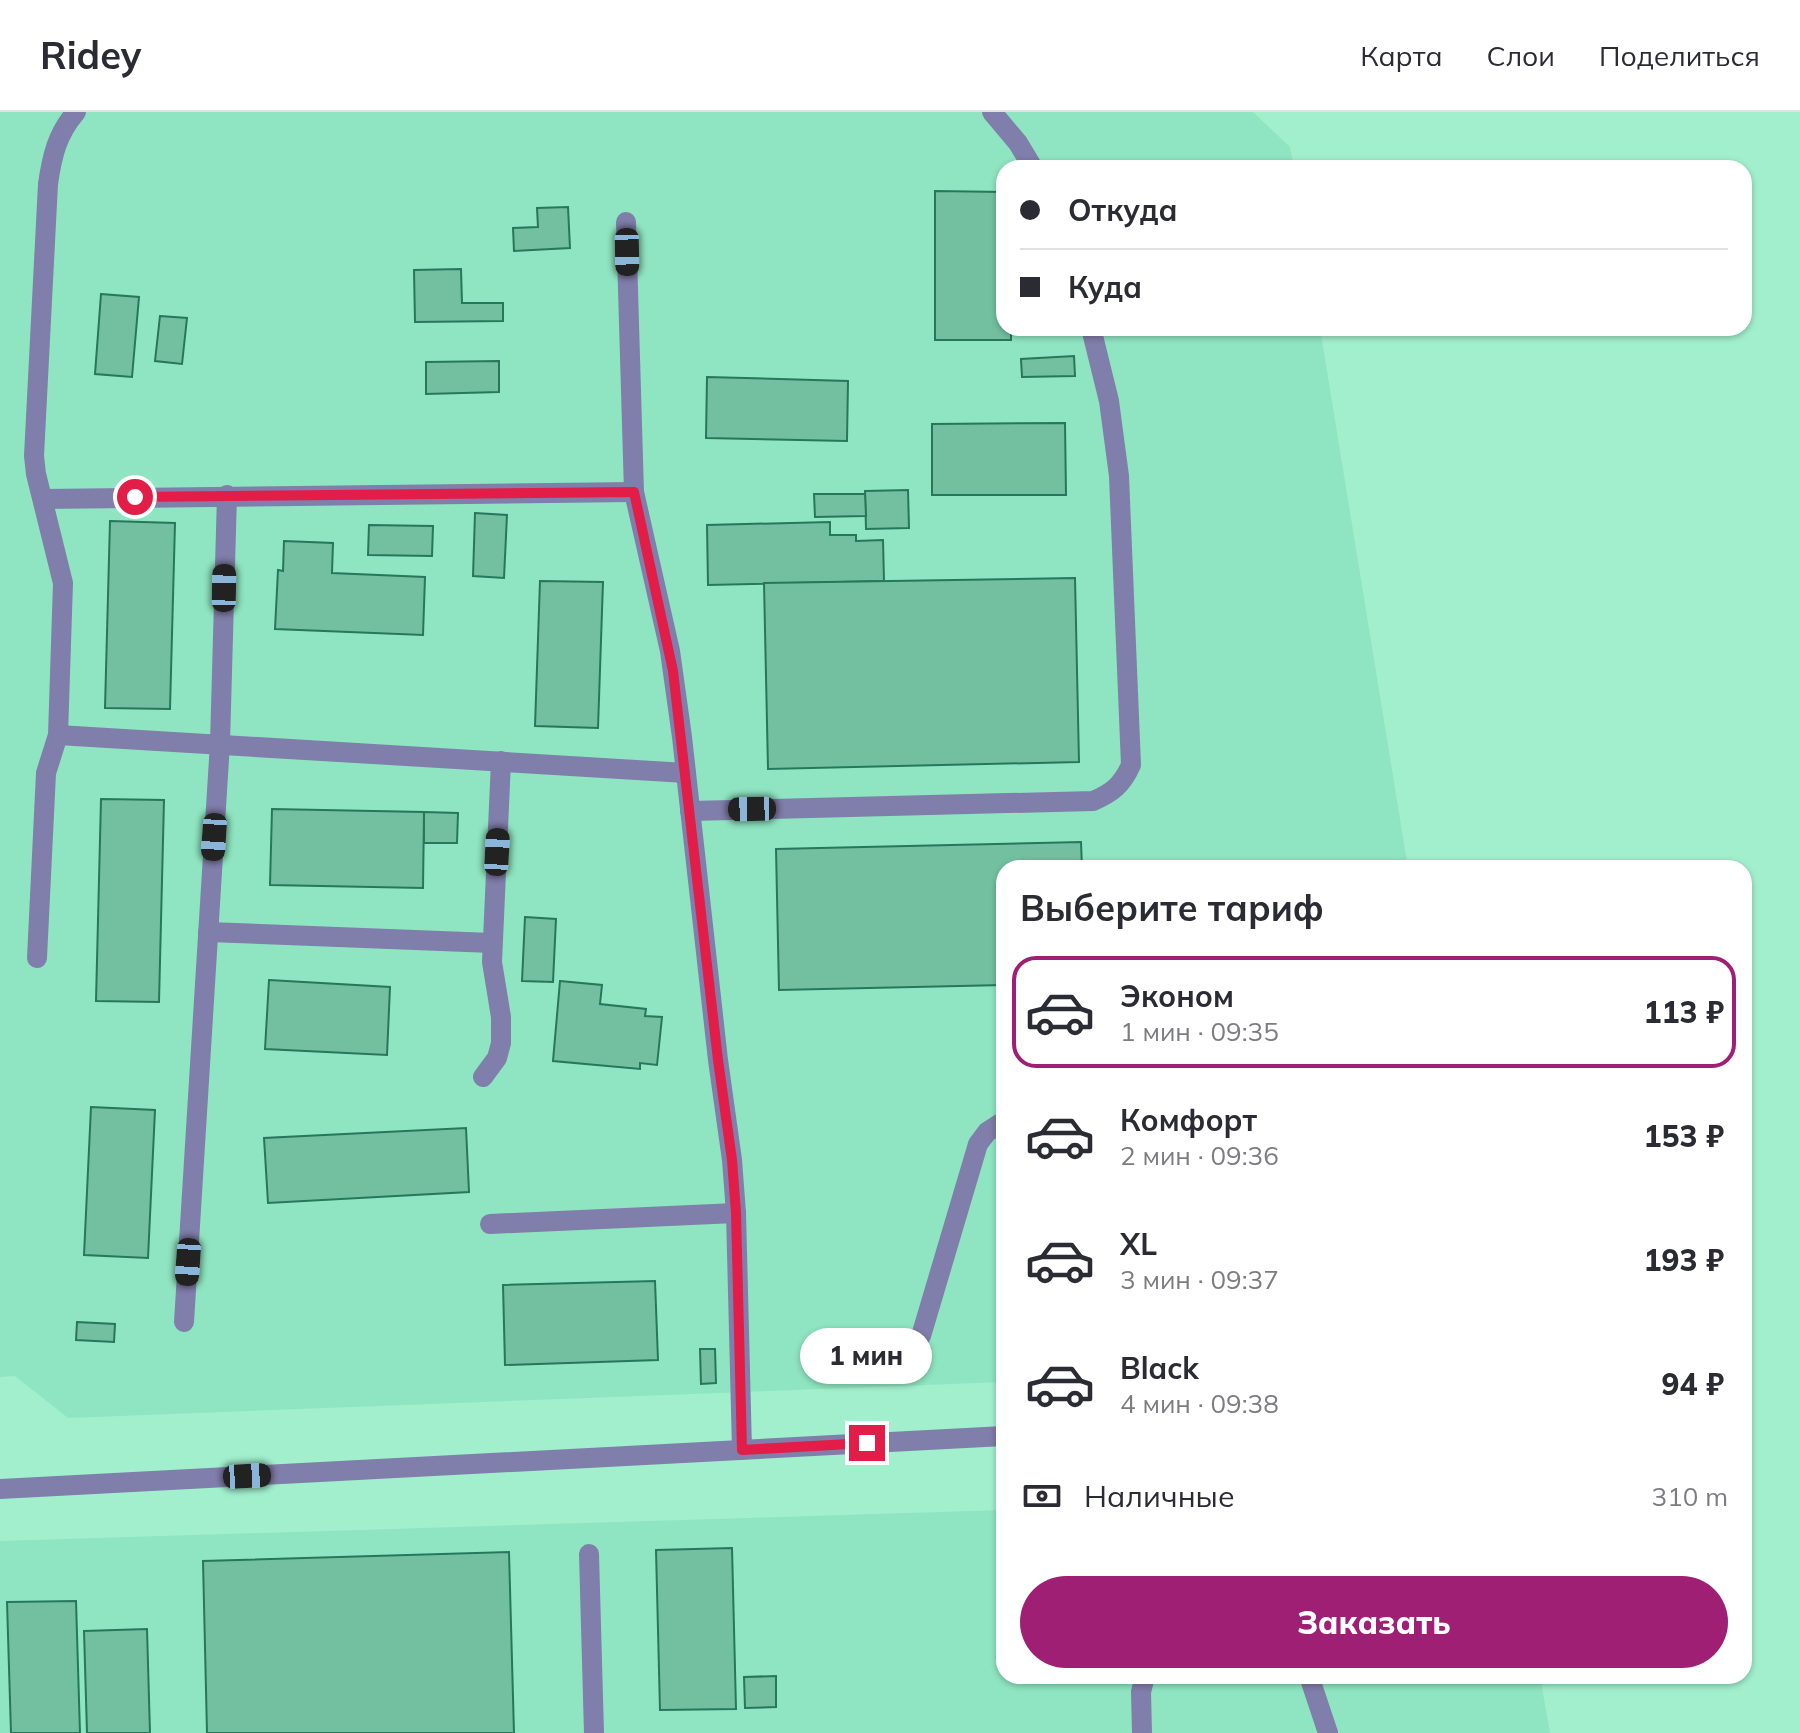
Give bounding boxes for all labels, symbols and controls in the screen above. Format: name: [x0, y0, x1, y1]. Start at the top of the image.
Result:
text: Ridey: [40, 31, 141, 79]
text: Карта: [1360, 38, 1443, 73]
text: Слои: [1487, 38, 1555, 73]
text: Поделиться: [1599, 38, 1760, 73]
text: Откуда: [1068, 191, 1178, 229]
car: [615, 228, 639, 276]
text: Куда: [1068, 268, 1142, 306]
route start: [117, 479, 153, 515]
car: [212, 564, 236, 612]
car: [728, 797, 776, 821]
car: [200, 812, 228, 862]
car: [484, 827, 510, 877]
text: Выберите тариф: [1020, 885, 1324, 930]
icon: car: [1024, 976, 1096, 1048]
text: Эконом: [1120, 977, 1234, 1015]
text: 113 ₽: [1644, 993, 1724, 1031]
text: 1 мин · 09:35: [1120, 1015, 1279, 1048]
icon: car: [1024, 1100, 1096, 1172]
text: Комфорт: [1120, 1101, 1257, 1139]
text: 153 ₽: [1644, 1117, 1724, 1155]
text: 2 мин · 09:36: [1120, 1139, 1279, 1172]
icon: car: [1024, 1224, 1096, 1296]
text: XL: [1120, 1225, 1157, 1263]
car: [174, 1237, 202, 1287]
text: 193 ₽: [1644, 1241, 1724, 1279]
text: 3 мин · 09:37: [1120, 1263, 1279, 1296]
callout: 1 мин: [801, 1327, 933, 1383]
text: 1 мин: [829, 1339, 903, 1372]
icon: car: [1024, 1348, 1096, 1420]
text: Black: [1120, 1349, 1199, 1387]
text: 94 ₽: [1662, 1365, 1724, 1403]
text: 4 мин · 09:38: [1120, 1387, 1279, 1420]
route end: [849, 1425, 885, 1461]
car: [222, 1463, 272, 1489]
icon: cash: [1020, 1474, 1064, 1518]
text: Наличные: [1084, 1477, 1235, 1515]
text: 310 m: [1652, 1480, 1728, 1513]
button: Заказать: [1020, 1576, 1728, 1668]

